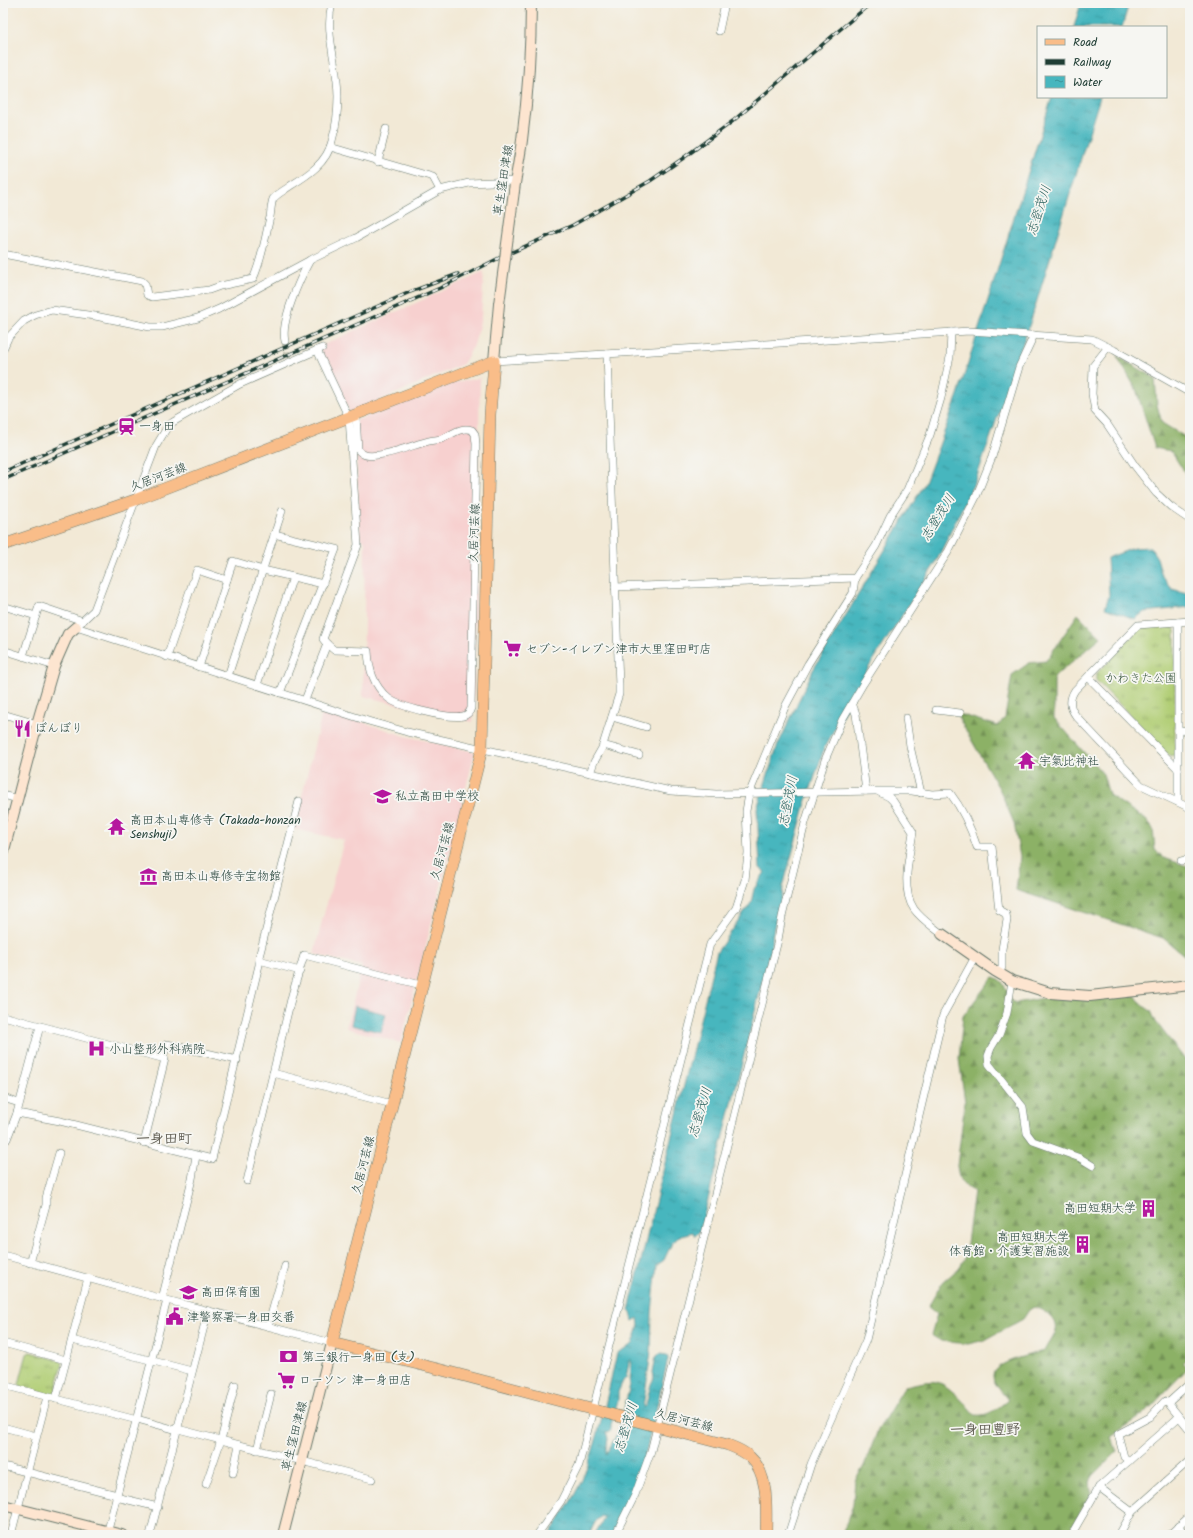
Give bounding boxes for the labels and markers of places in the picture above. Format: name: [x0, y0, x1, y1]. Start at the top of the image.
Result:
station icon: 一身田: [116, 416, 136, 436]
place label: 一身田: [139, 417, 175, 436]
supermarket icon: セブン-イレブン津市大里窪田町店: [503, 639, 523, 659]
place label: セブン-イレブン津市大里窪田町店: [526, 640, 712, 659]
restaurant icon: ぼんぼり: [12, 718, 32, 738]
place label: ぼんぼり: [35, 719, 83, 738]
temple icon: 宇氣比神社: [1016, 751, 1036, 771]
place label: 宇氣比神社: [1039, 752, 1099, 771]
school or university icon: 私立高田中学校: [372, 786, 392, 806]
place label: 私立高田中学校: [395, 787, 479, 806]
place label: 高田本山専修寺 (Takada-honzan Senshuji): [130, 811, 301, 844]
temple icon: 高田本山専修寺 (Takada-honzan Senshuji): [107, 817, 127, 837]
museum icon: 高田本山専修寺宝物館: [138, 866, 158, 886]
place label: 高田本山専修寺宝物館: [161, 867, 281, 886]
hospital icon: 小山整形外科病院: [86, 1039, 106, 1059]
place label: 小山整形外科病院: [109, 1040, 205, 1059]
building icon: 高田短期大学: [1139, 1198, 1159, 1218]
place label: 高田短期大学: [1064, 1199, 1136, 1218]
place label: 高田短期大学 体育館・介護実習施設: [949, 1228, 1069, 1261]
building icon: 高田短期大学 体育館・介護実習施設: [1072, 1234, 1092, 1254]
school or university icon: 高田保育園: [178, 1282, 198, 1302]
place label: 高田保育園: [201, 1283, 261, 1302]
public building icon: 津警察署一身田交番: [164, 1307, 184, 1327]
place label: 津警察署一身田交番: [187, 1308, 295, 1327]
bank icon: 第三銀行一身田 (支): [279, 1347, 299, 1367]
place label: 第三銀行一身田 (支): [302, 1348, 415, 1367]
supermarket icon: ローソン 津一身田店: [276, 1370, 296, 1390]
place label: ローソン 津一身田店: [299, 1371, 412, 1390]

